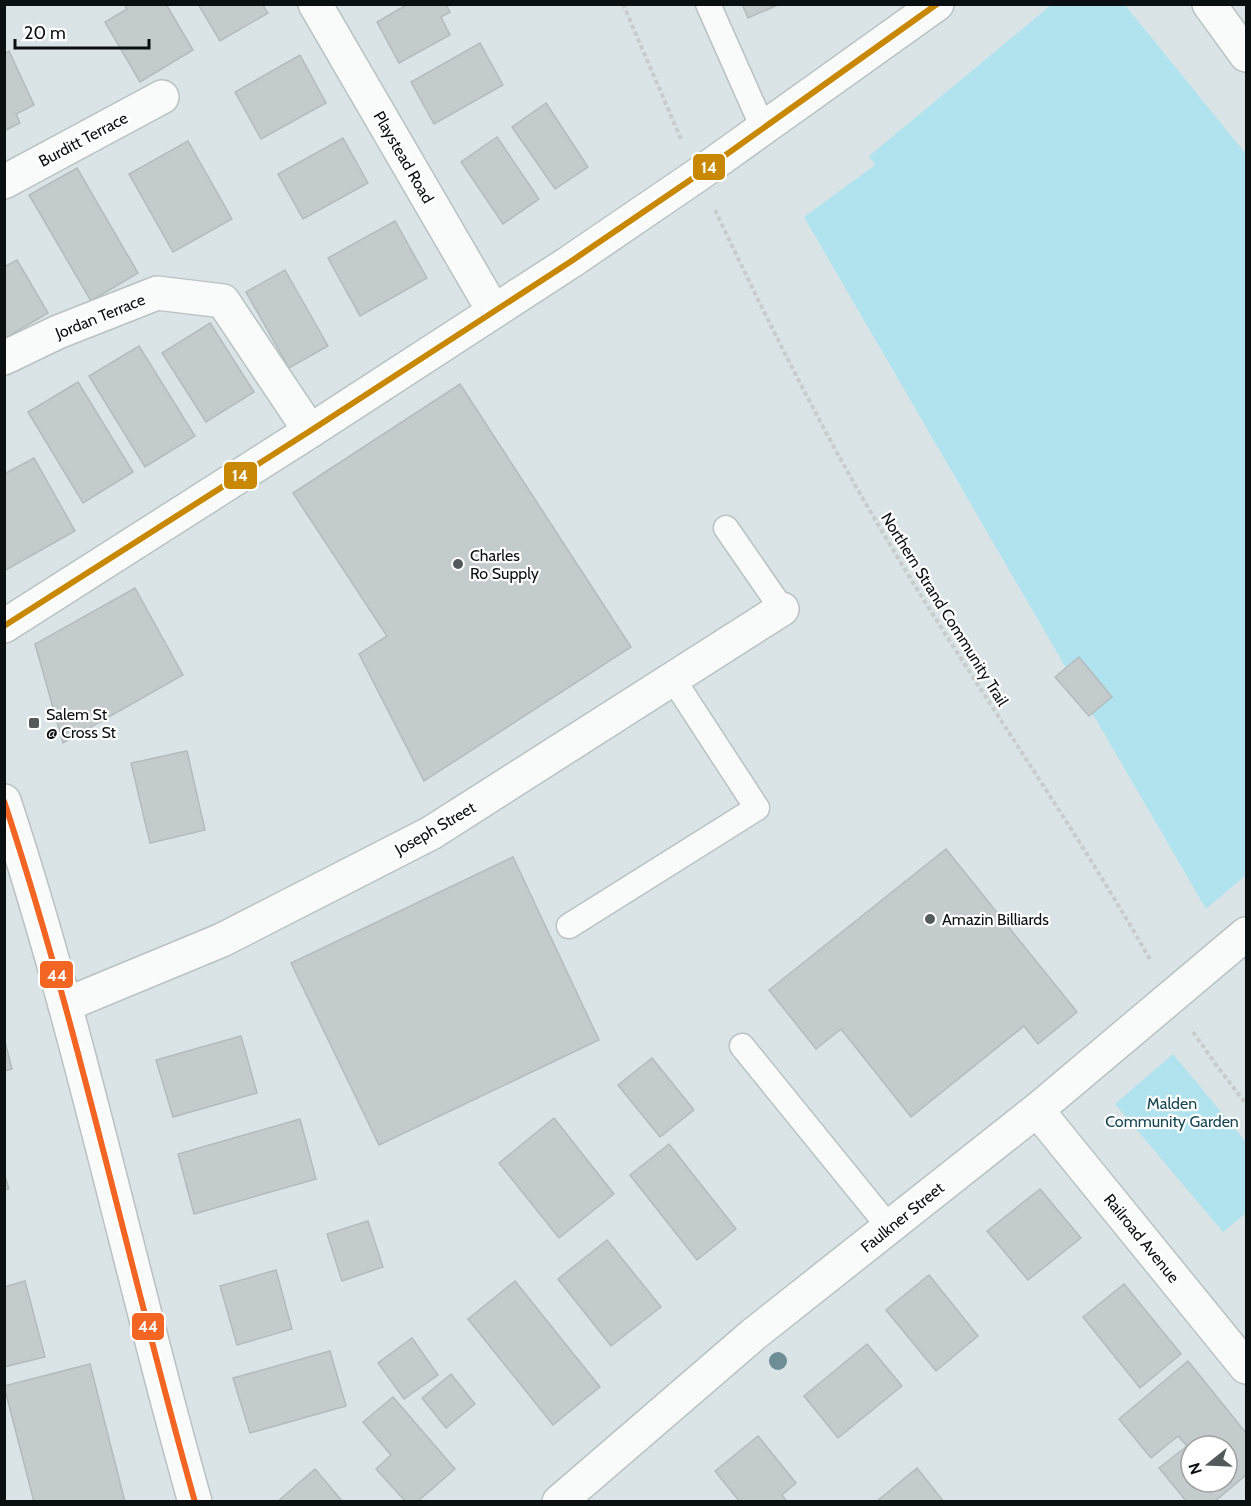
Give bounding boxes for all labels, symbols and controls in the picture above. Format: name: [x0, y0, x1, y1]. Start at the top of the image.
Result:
scale bar: [15, 12, 148, 50]
text: 20 m: [24, 22, 66, 44]
street label: Burditt Terrace: [36, 108, 131, 171]
street label: Playstead Road: [370, 108, 438, 207]
line badge: 14: [692, 153, 726, 181]
text: 14: [701, 158, 717, 177]
street label: Jordan Terrace: [52, 290, 148, 343]
line badge: 14: [223, 461, 258, 490]
text: 14: [232, 466, 248, 485]
street label: Northern Strand Community Trail: [877, 509, 1012, 710]
place label: Charles Ro Supply: [470, 546, 539, 583]
marker: Charles Ro Supply: [451, 557, 465, 571]
place label: Salem St @ Cross St: [46, 705, 117, 742]
marker: Salem St @ Cross St: [27, 716, 41, 730]
street label: Joseph Street: [391, 797, 479, 860]
place label: Amazin Billiards: [942, 910, 1049, 929]
marker: Amazin Billiards: [923, 912, 937, 926]
line badge: 44: [39, 960, 74, 989]
text: 44: [47, 966, 67, 985]
park label: Malden Community Garden: [1105, 1094, 1239, 1131]
street label: Faulkner Street: [857, 1178, 948, 1257]
street label: Railroad Avenue: [1100, 1190, 1183, 1287]
line badge: 44: [131, 1312, 165, 1341]
text: 44: [138, 1317, 158, 1336]
north arrow: [1179, 1434, 1239, 1494]
text: N: [1184, 1460, 1206, 1477]

